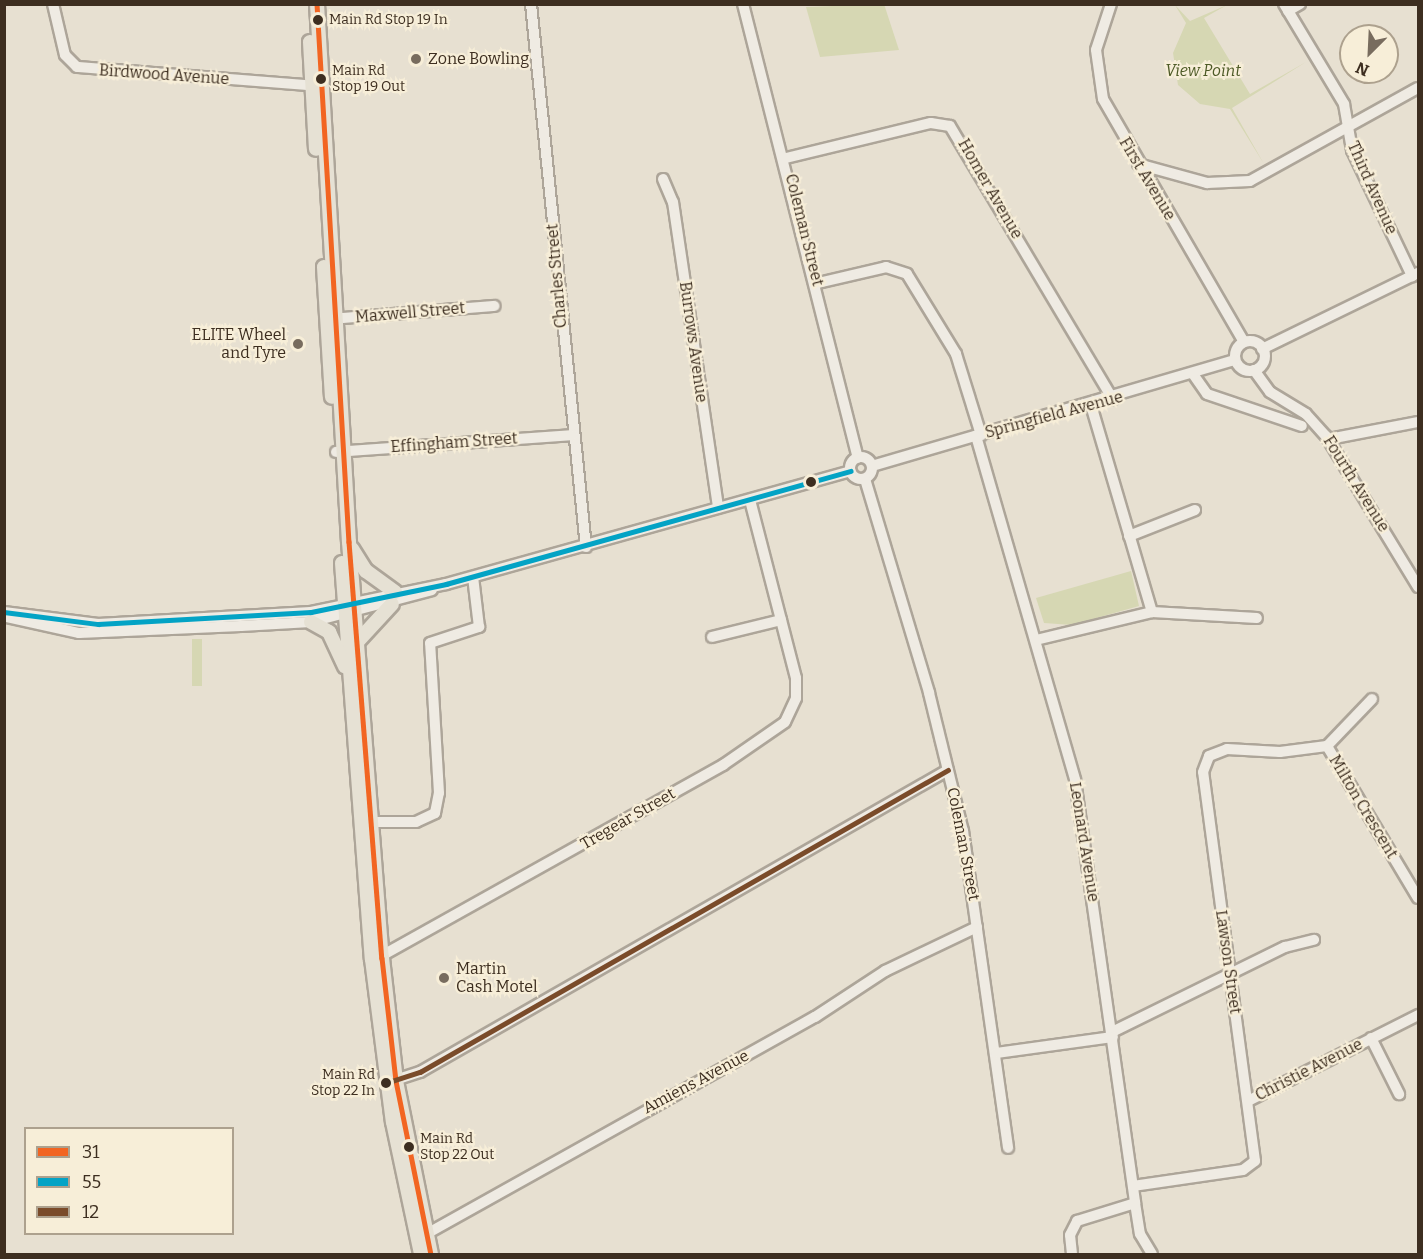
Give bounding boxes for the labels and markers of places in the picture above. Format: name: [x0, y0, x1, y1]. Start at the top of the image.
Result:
place label: Main Rd Stop 19 In: [329, 12, 448, 28]
marker: Main Rd Stop 19 In: [312, 14, 324, 26]
place label: Zone Bowling: [428, 49, 529, 69]
marker: Zone Bowling: [409, 52, 423, 66]
place label: Main Rd Stop 19 Out: [332, 63, 405, 96]
marker: Main Rd Stop 19 Out: [315, 73, 327, 85]
place label: ELITE Wheel and Tyre: [192, 325, 286, 363]
marker: ELITE Wheel and Tyre: [291, 337, 305, 351]
unlabelled marker: [805, 476, 817, 488]
place label: Martin Cash Motel: [456, 959, 538, 997]
marker: Martin Cash Motel: [437, 971, 451, 985]
place label: Main Rd Stop 22 In: [311, 1067, 375, 1100]
marker: Main Rd Stop 22 In: [380, 1077, 392, 1089]
place label: Main Rd Stop 22 Out: [420, 1131, 494, 1164]
marker: Main Rd Stop 22 Out: [403, 1141, 415, 1153]

